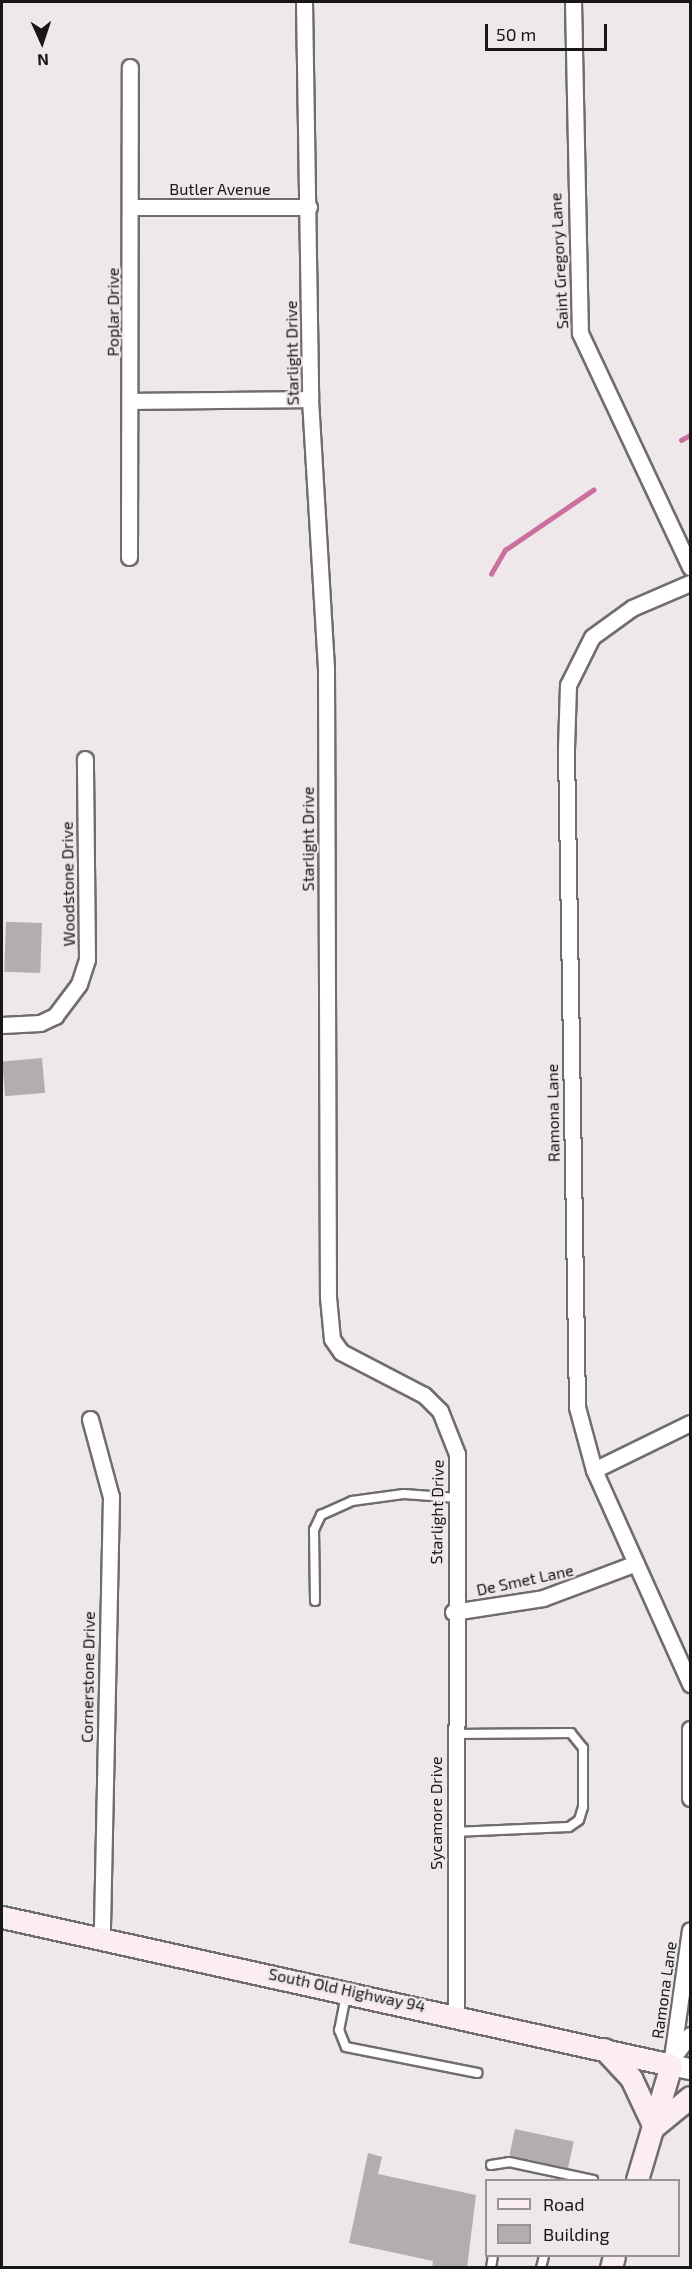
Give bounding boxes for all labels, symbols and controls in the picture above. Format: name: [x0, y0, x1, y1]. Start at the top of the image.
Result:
north arrow: [12, 12, 72, 72]
scale bar: [488, 12, 610, 50]
text: 50 m: [496, 23, 536, 45]
text: N: [37, 51, 49, 70]
street label: Butler Avenue: [169, 179, 271, 199]
street label: Saint Gregory Lane: [546, 192, 572, 330]
street label: Poplar Drive: [103, 267, 123, 357]
street label: Starlight Drive: [281, 300, 303, 406]
street label: Starlight Drive: [298, 787, 318, 891]
street label: Woodstone Drive: [57, 821, 79, 947]
street label: Ramona Lane: [543, 1064, 563, 1162]
street label: Starlight Drive: [426, 1459, 448, 1565]
street label: De Smet Lane: [475, 1560, 575, 1600]
street label: Cornerstone Drive: [77, 1611, 99, 1743]
street label: Sycamore Drive: [426, 1756, 446, 1870]
street label: Ramona Lane: [648, 1940, 680, 2040]
street label: South Old Highway 94: [267, 1964, 427, 2016]
legend: [485, 2179, 680, 2257]
text: Road: [543, 2193, 584, 2215]
text: Building: [543, 2223, 610, 2245]

